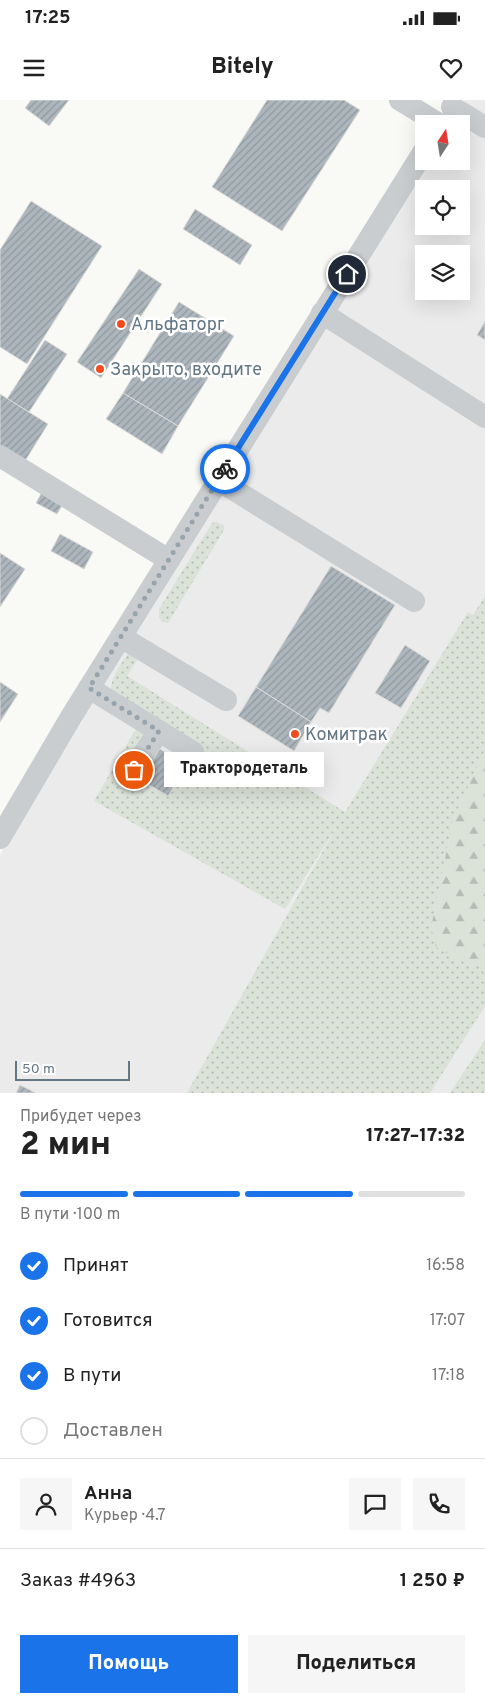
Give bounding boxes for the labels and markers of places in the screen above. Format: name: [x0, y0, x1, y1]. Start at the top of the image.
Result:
pin: [326, 253, 368, 295]
place label: Альфаторг: [131, 314, 225, 337]
marker: Альфаторг: [115, 318, 127, 330]
place label: Закрыто, входите: [110, 359, 262, 382]
marker: Закрыто, входите: [94, 363, 106, 375]
place label: Комитрак: [305, 724, 388, 747]
marker: Комитрак: [289, 728, 301, 740]
pin: [113, 749, 155, 791]
callout: Трактородеталь: [164, 752, 324, 788]

